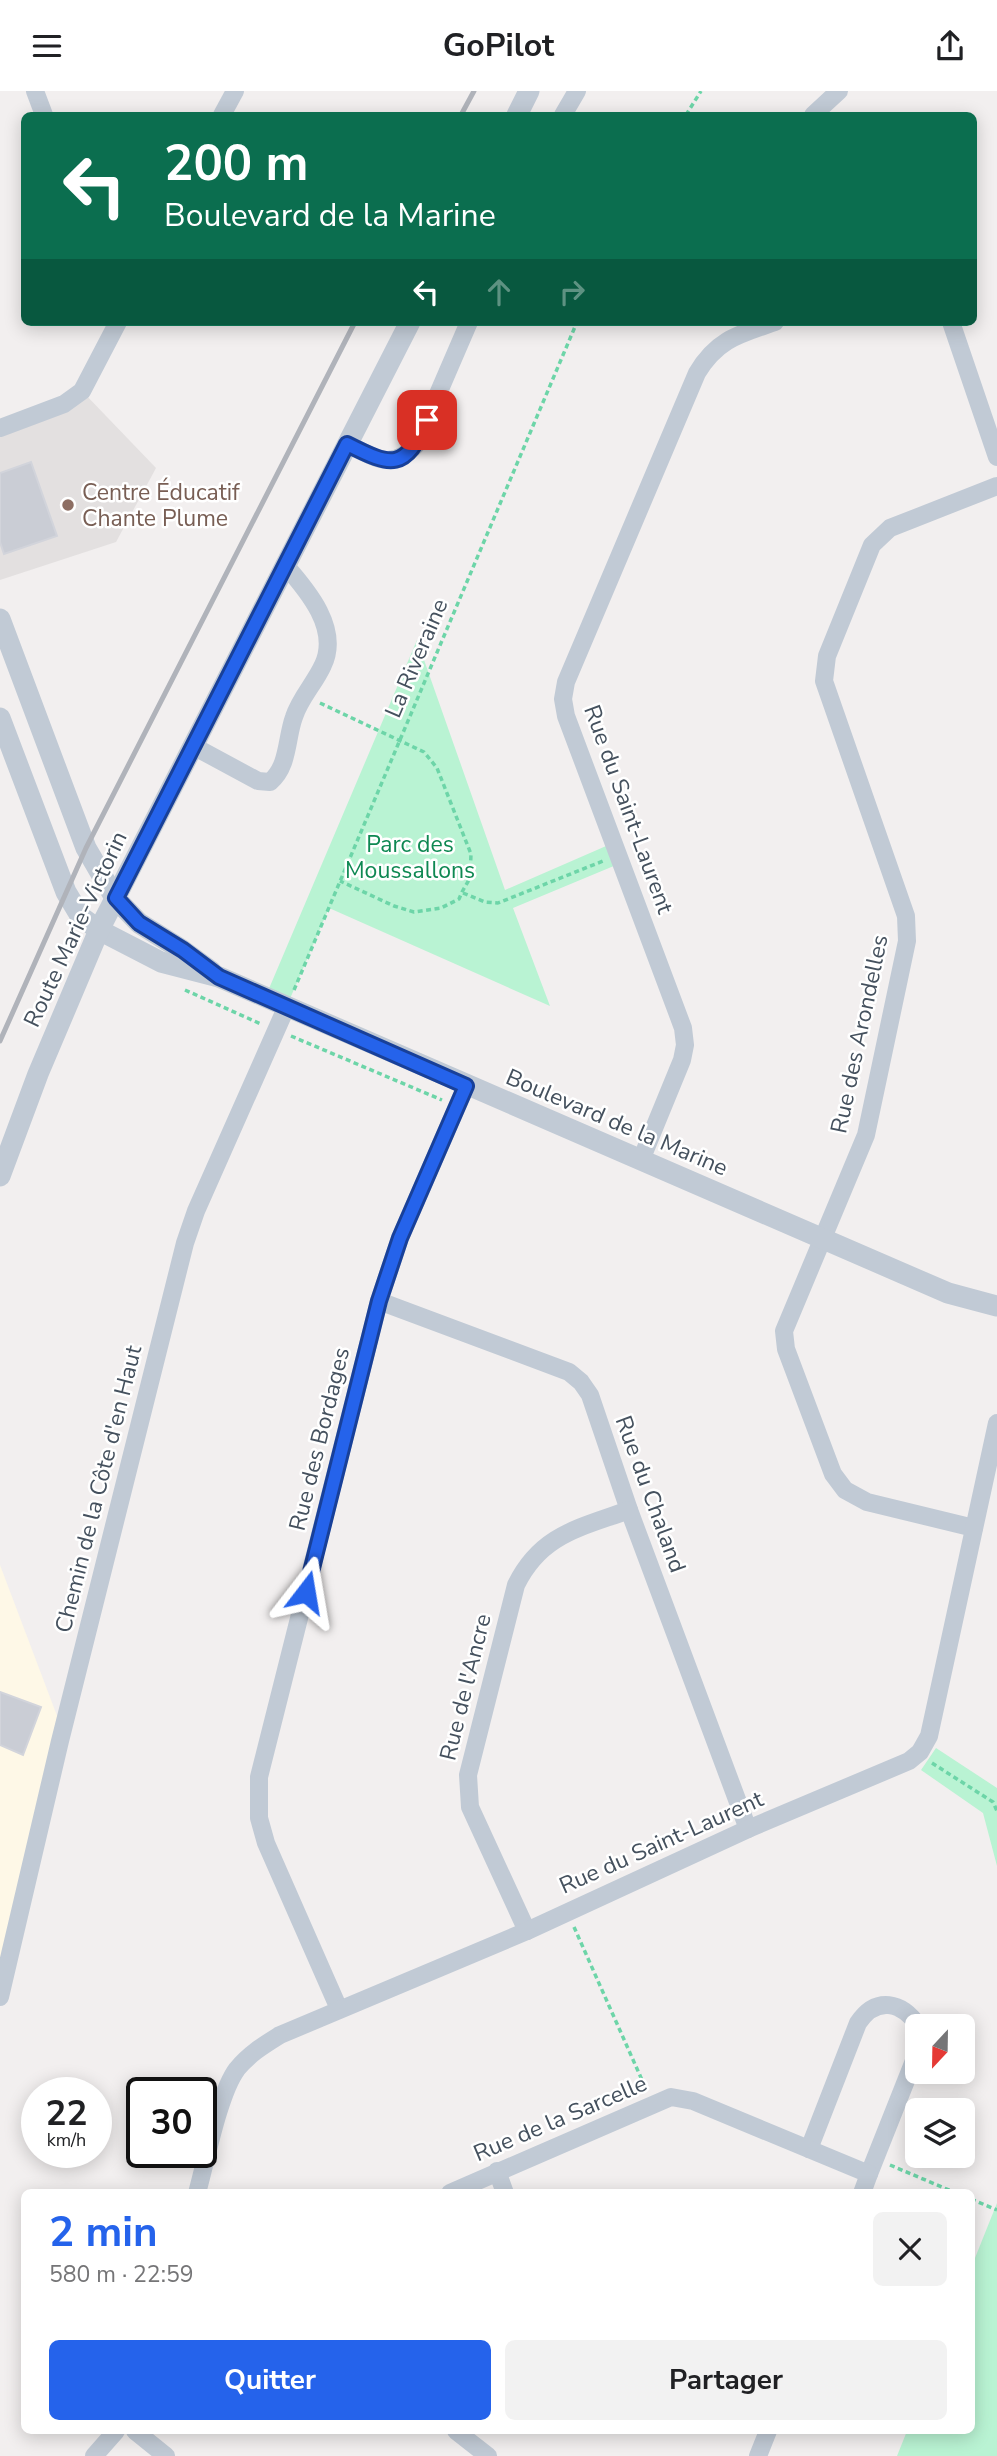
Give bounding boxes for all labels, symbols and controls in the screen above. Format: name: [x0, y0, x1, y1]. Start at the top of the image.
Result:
text: GoPilot: [443, 24, 554, 67]
icon: menu: [28, 27, 66, 65]
icon: share: [931, 27, 969, 65]
text: 200 m: [164, 130, 308, 197]
icon: left: [49, 140, 140, 231]
text: Boulevard de la Marine: [164, 194, 496, 237]
icon: left: [407, 273, 445, 311]
icon: ahead: [480, 273, 518, 311]
icon: right: [553, 273, 591, 311]
pin: [397, 390, 457, 450]
icon: arrive: [408, 401, 446, 439]
place label: Centre Éducatif Chante Plume: [82, 477, 240, 534]
marker: Centre Éducatif Chante Plume: [60, 497, 76, 513]
street label: La Riveraine: [378, 594, 455, 722]
street label: Rue du Saint-Laurent: [576, 701, 681, 919]
street label: Route Marie-Victorin: [16, 826, 134, 1032]
park label: Parc des Moussallons: [345, 829, 475, 886]
street label: Rue des Arondelles: [823, 932, 896, 1136]
street label: Boulevard de la Marine: [501, 1062, 733, 1183]
street label: Chemin de la Côte d'en Haut: [48, 1341, 149, 1636]
street label: Rue des Bordages: [282, 1344, 357, 1534]
street label: Rue du Chaland: [608, 1411, 693, 1577]
position arrow: [269, 1555, 343, 1629]
street label: Rue de l'Ancre: [432, 1611, 499, 1764]
street label: Rue du Saint-Laurent: [554, 1783, 769, 1901]
north arrow: [905, 2014, 975, 2084]
map controls: [905, 2014, 975, 2168]
street label: Rue de la Sarcelle: [469, 2068, 652, 2169]
speed limit sign: 30: [126, 2077, 217, 2168]
text: 22: [45, 2090, 88, 2137]
button: layers: [905, 2098, 975, 2168]
text: km/h: [47, 2128, 86, 2152]
text: 2 min: [49, 2204, 158, 2261]
button: close: [873, 2212, 947, 2286]
text: 580 m · 22:59: [49, 2259, 194, 2290]
button: Quitter: [49, 2340, 491, 2420]
button: Partager: [505, 2340, 947, 2420]

